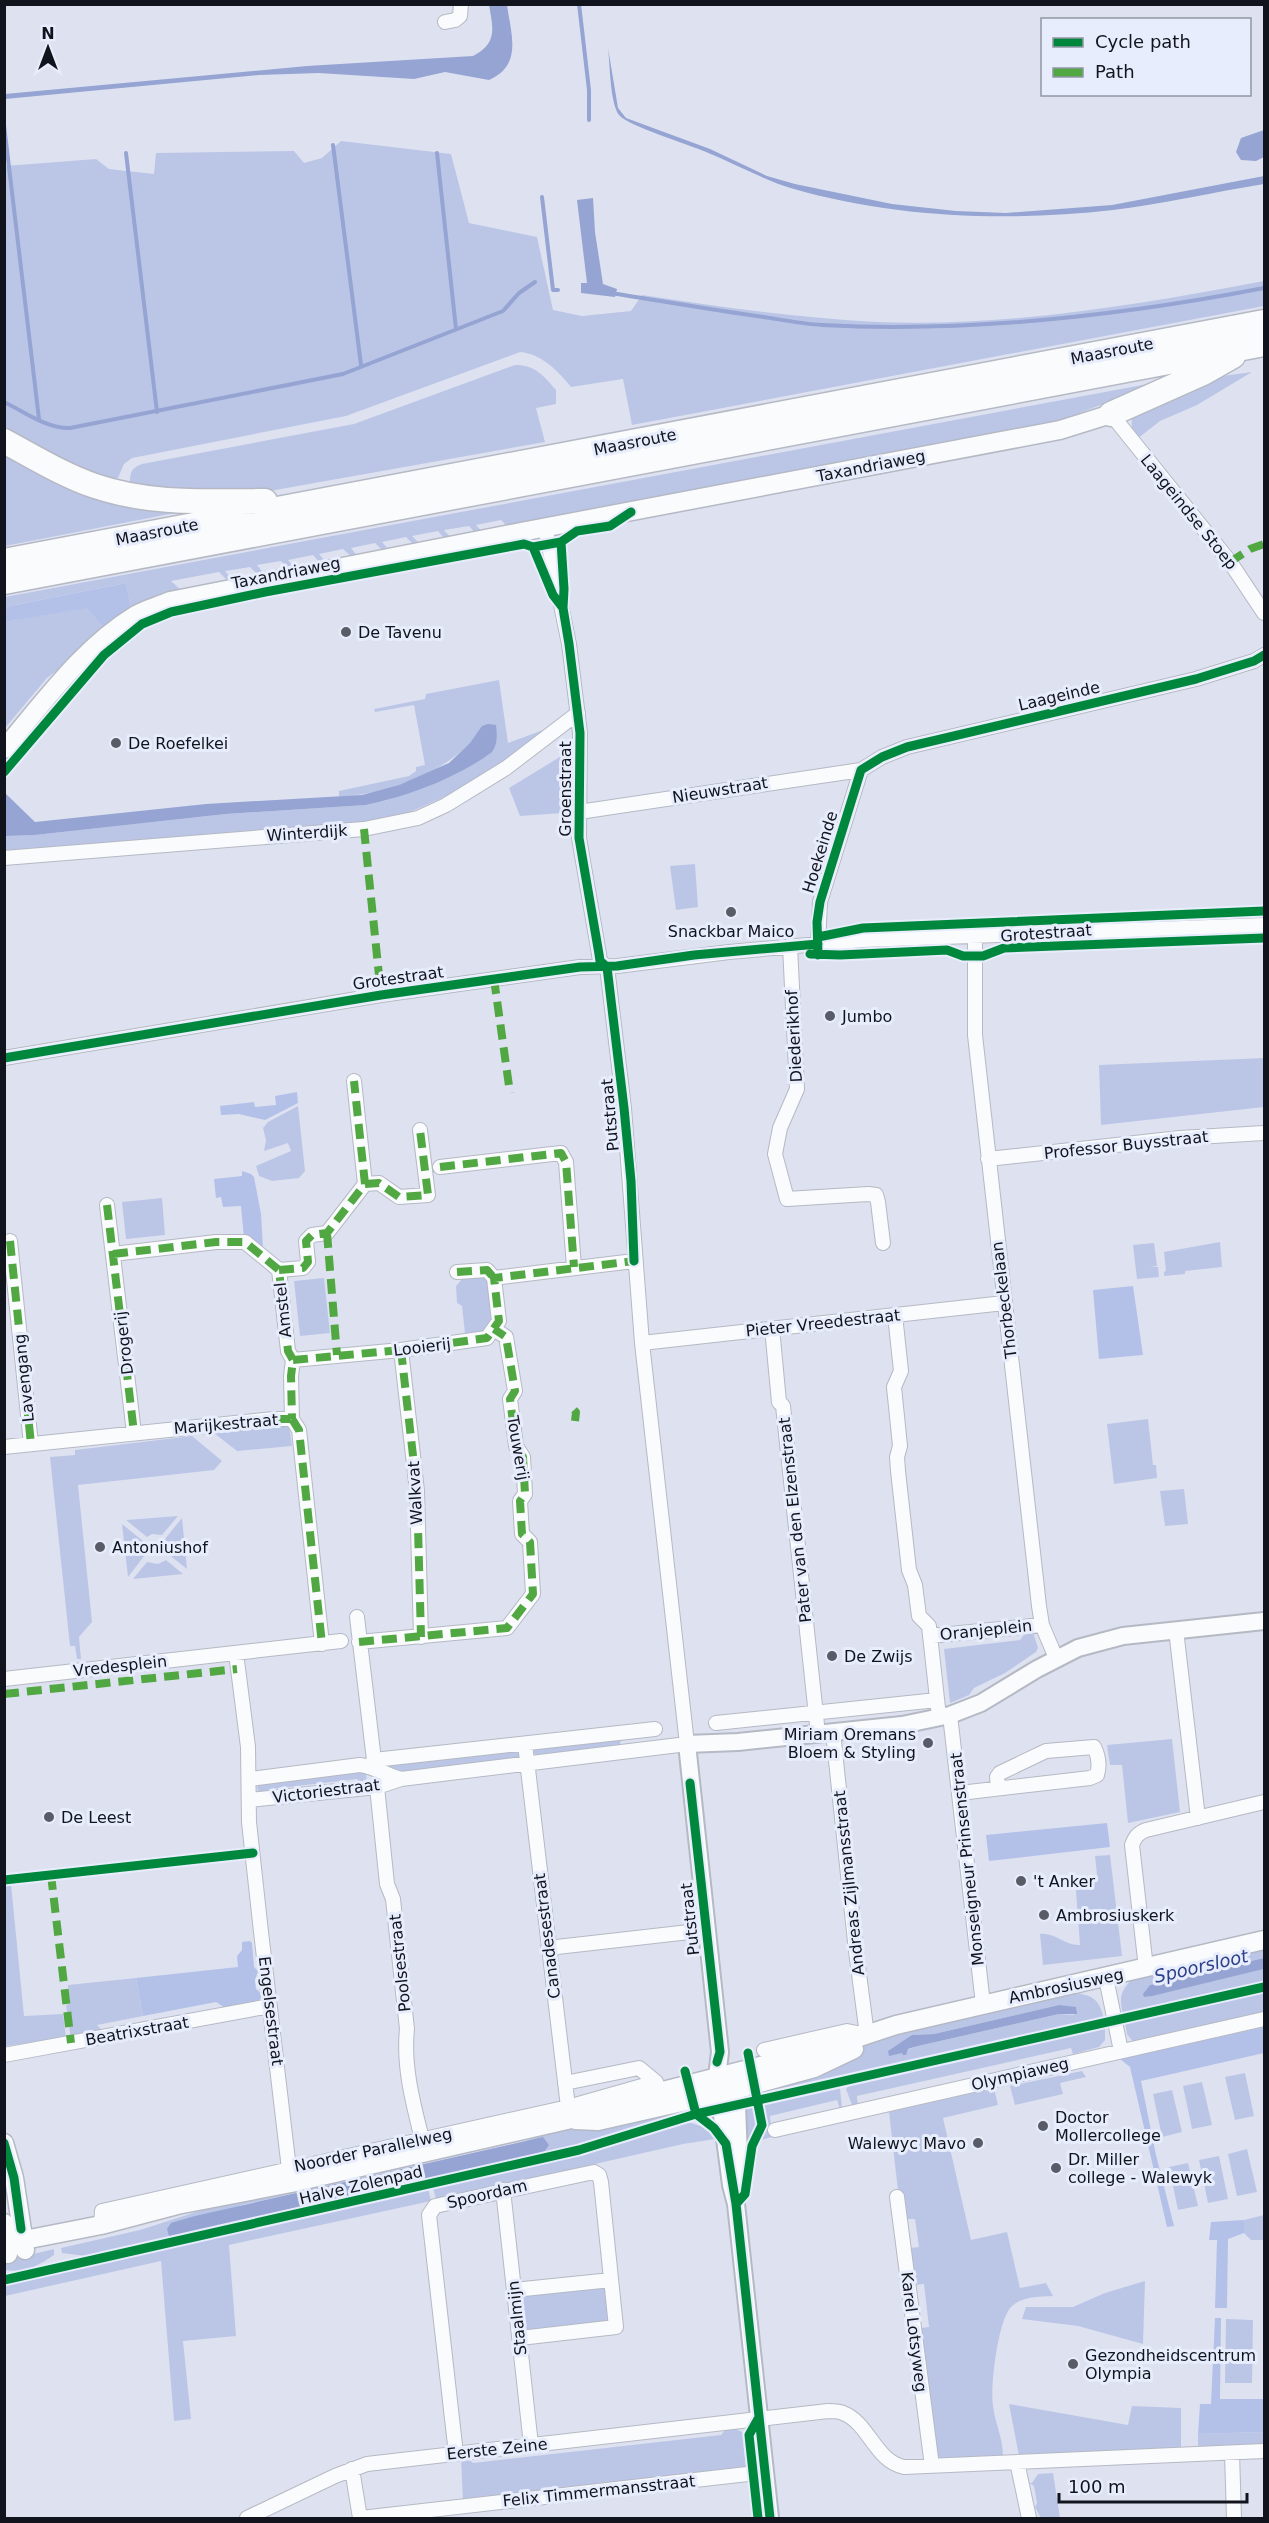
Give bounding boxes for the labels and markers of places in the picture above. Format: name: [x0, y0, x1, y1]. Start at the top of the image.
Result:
place label: De Tavenu: [358, 623, 442, 642]
marker: De Tavenu: [339, 625, 353, 639]
place label: De Roefelkei: [128, 734, 228, 753]
marker: De Roefelkei: [109, 736, 123, 750]
marker: Snackbar Maico: [724, 905, 738, 919]
place label: Snackbar Maico: [668, 922, 794, 941]
place label: Jumbo: [841, 1007, 892, 1026]
marker: Jumbo: [823, 1009, 837, 1023]
place label: Antoniushof: [112, 1538, 208, 1557]
marker: Antoniushof: [93, 1540, 107, 1554]
place label: De Zwijs: [844, 1647, 913, 1666]
marker: De Zwijs: [825, 1649, 839, 1663]
place label: Miriam Oremans Bloem & Styling: [784, 1725, 916, 1762]
marker: Miriam Oremans Bloem & Styling: [921, 1736, 935, 1750]
place label: De Leest: [61, 1808, 131, 1827]
marker: De Leest: [42, 1810, 56, 1824]
place label: 't Anker: [1033, 1872, 1095, 1891]
marker: 't Anker: [1014, 1874, 1028, 1888]
place label: Ambrosiuskerk: [1056, 1906, 1175, 1925]
marker: Ambrosiuskerk: [1037, 1908, 1051, 1922]
place label: Doctor Mollercollege: [1055, 2108, 1161, 2145]
marker: Doctor Mollercollege: [1036, 2119, 1050, 2133]
place label: Walewyc Mavo: [848, 2134, 966, 2153]
marker: Walewyc Mavo: [971, 2136, 985, 2150]
place label: Dr. Miller college - Walewyk: [1068, 2150, 1213, 2187]
marker: Dr. Miller college - Walewyk: [1049, 2161, 1063, 2175]
place label: Gezondheidscentrum Olympia: [1085, 2346, 1256, 2383]
marker: Gezondheidscentrum Olympia: [1066, 2357, 1080, 2371]

